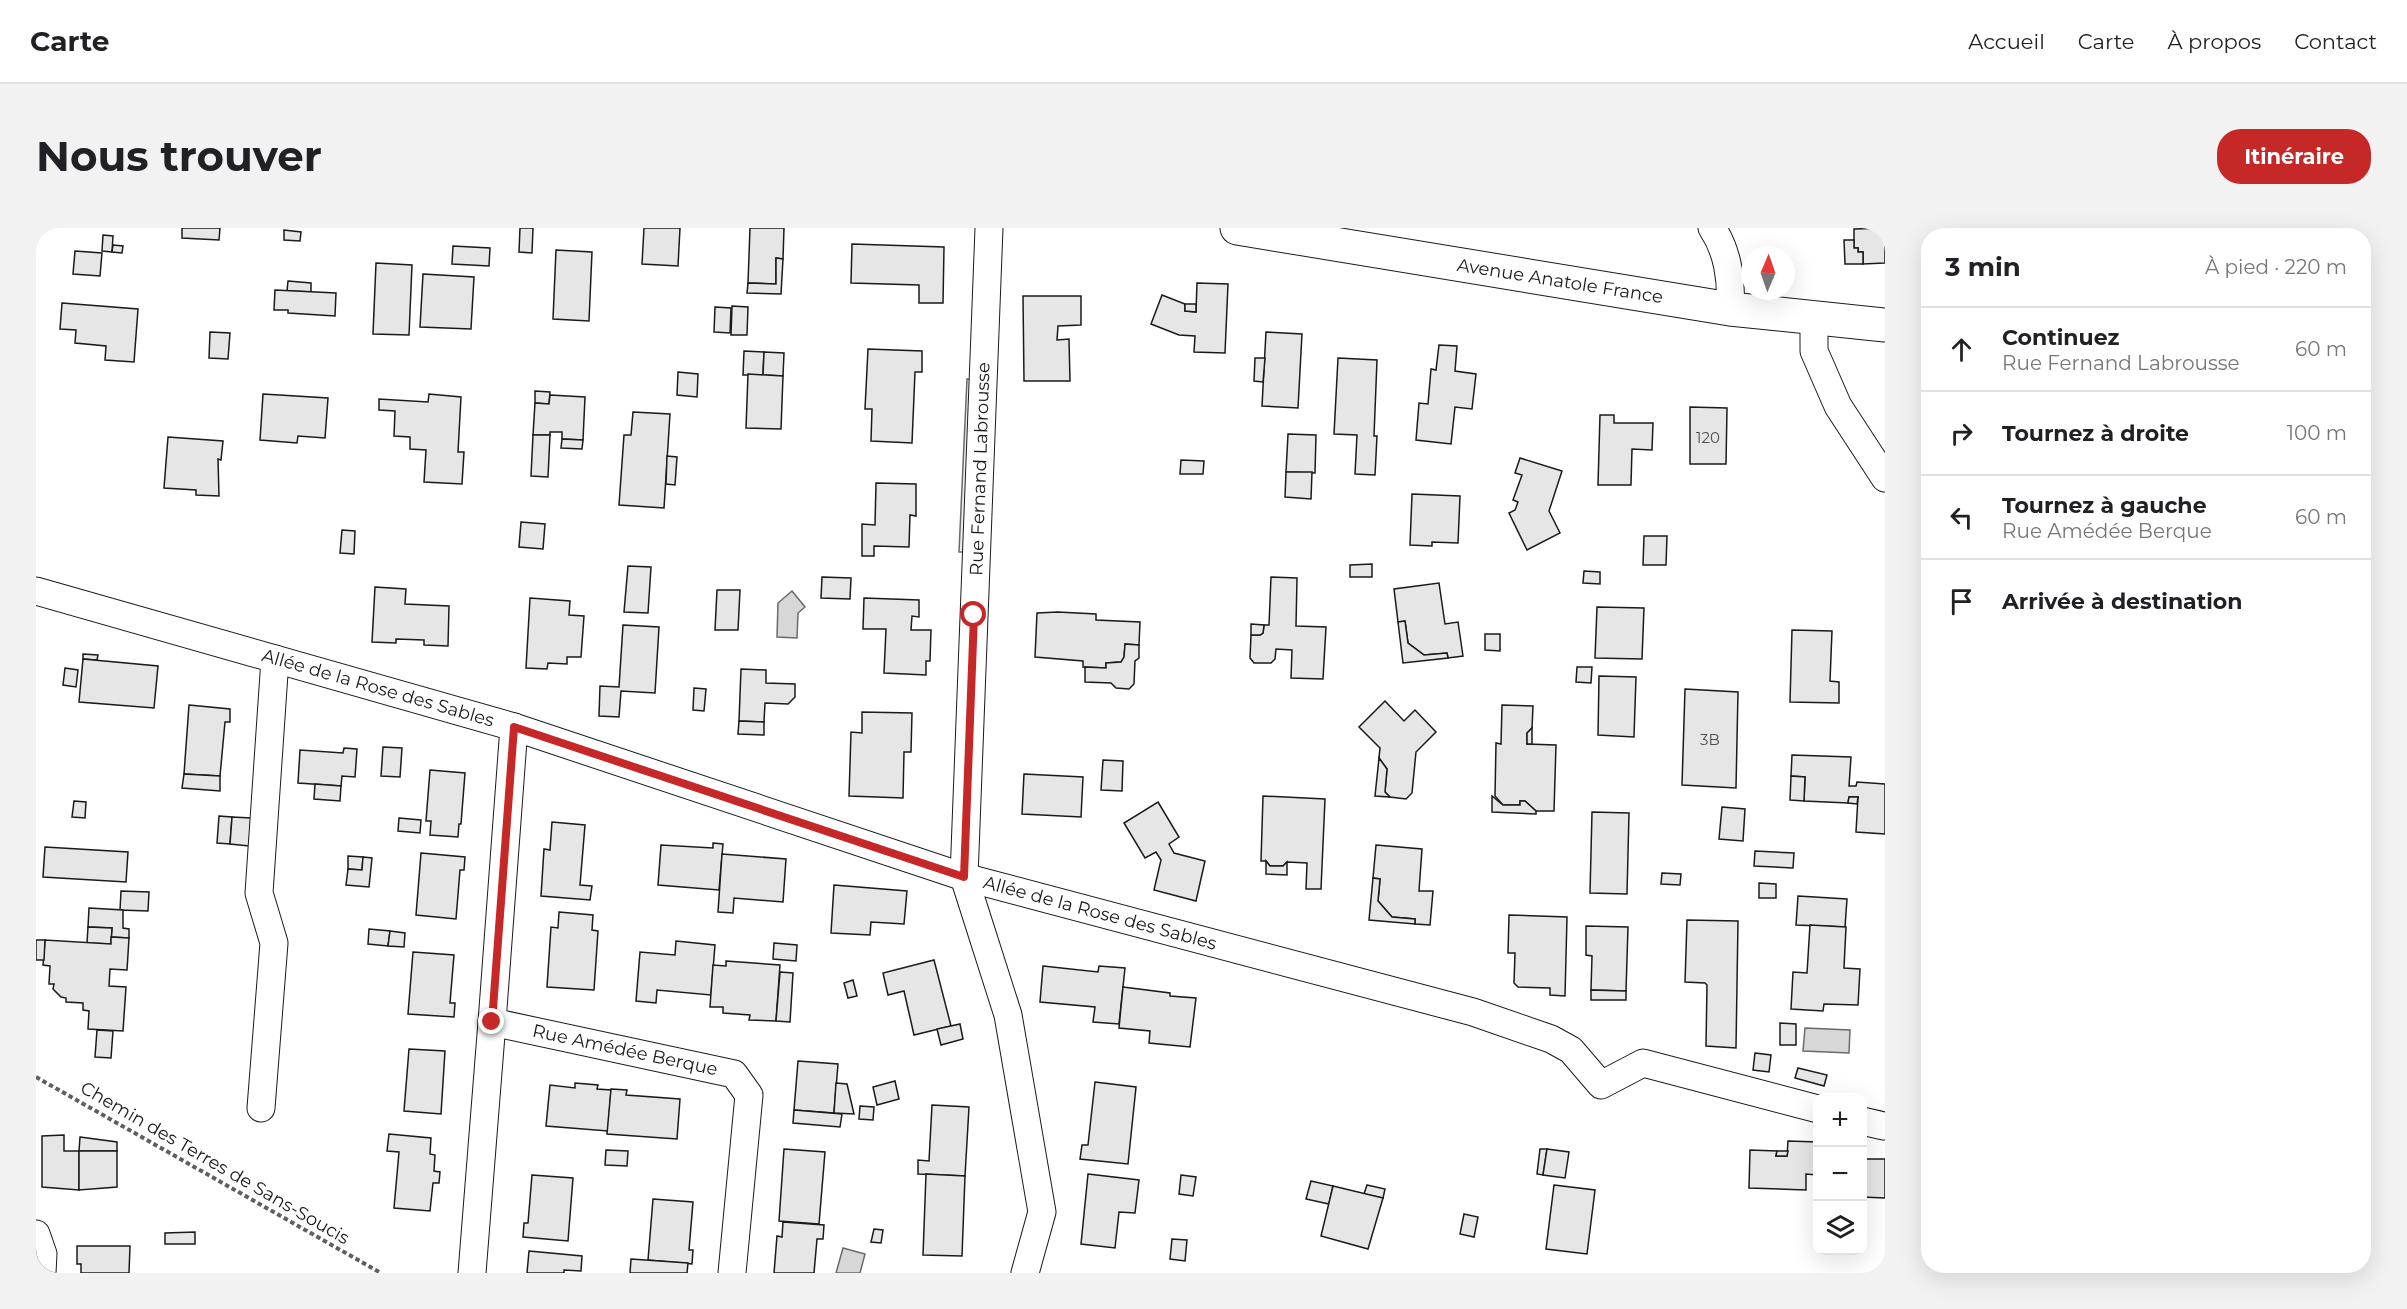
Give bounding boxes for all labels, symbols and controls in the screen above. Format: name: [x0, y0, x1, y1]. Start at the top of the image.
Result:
text: Carte: [30, 24, 109, 58]
text: Accueil: [1968, 29, 2045, 54]
text: Carte: [2078, 29, 2134, 54]
text: À propos: [2167, 29, 2261, 54]
text: Contact: [2294, 29, 2377, 54]
button: Itinéraire: [2217, 129, 2371, 184]
text: Nous trouver: [36, 130, 322, 182]
north arrow: [1741, 246, 1795, 300]
text: 3 min: [1945, 251, 2021, 283]
street label: Avenue Anatole France: [1455, 254, 1665, 308]
text: À pied · 220 m: [2205, 255, 2347, 279]
text: Continuez: [2002, 324, 2119, 351]
icon: ahead: [1945, 333, 1978, 366]
text: 60 m: [2295, 337, 2347, 361]
text: Rue Fernand Labrousse: [2002, 351, 2240, 375]
street label: Rue Fernand Labrousse: [965, 362, 995, 576]
icon: right: [1945, 417, 1978, 450]
text: Tournez à droite: [2002, 420, 2189, 447]
text: 100 m: [2287, 421, 2347, 445]
house number: 120: [1696, 428, 1720, 447]
text: Tournez à gauche: [2002, 492, 2207, 519]
icon: left: [1945, 501, 1978, 534]
text: 60 m: [2295, 505, 2347, 529]
text: Rue Amédée Berque: [2002, 519, 2212, 543]
icon: arrive: [1945, 585, 1978, 618]
text: Arrivée à destination: [2002, 588, 2242, 615]
route start: [960, 601, 986, 627]
street label: Allée de la Rose des Sables: [259, 644, 497, 732]
house number: 3B: [1700, 730, 1720, 749]
street label: Allée de la Rose des Sables: [981, 871, 1219, 955]
route end: [478, 1008, 504, 1034]
street label: Rue Amédée Berque: [530, 1020, 720, 1080]
street label: Chemin des Terres de Sans-Soucis: [77, 1077, 354, 1249]
map controls: [1813, 1093, 1867, 1255]
button: +: [1813, 1093, 1867, 1147]
button: −: [1813, 1147, 1867, 1201]
button: layers: [1813, 1201, 1867, 1255]

